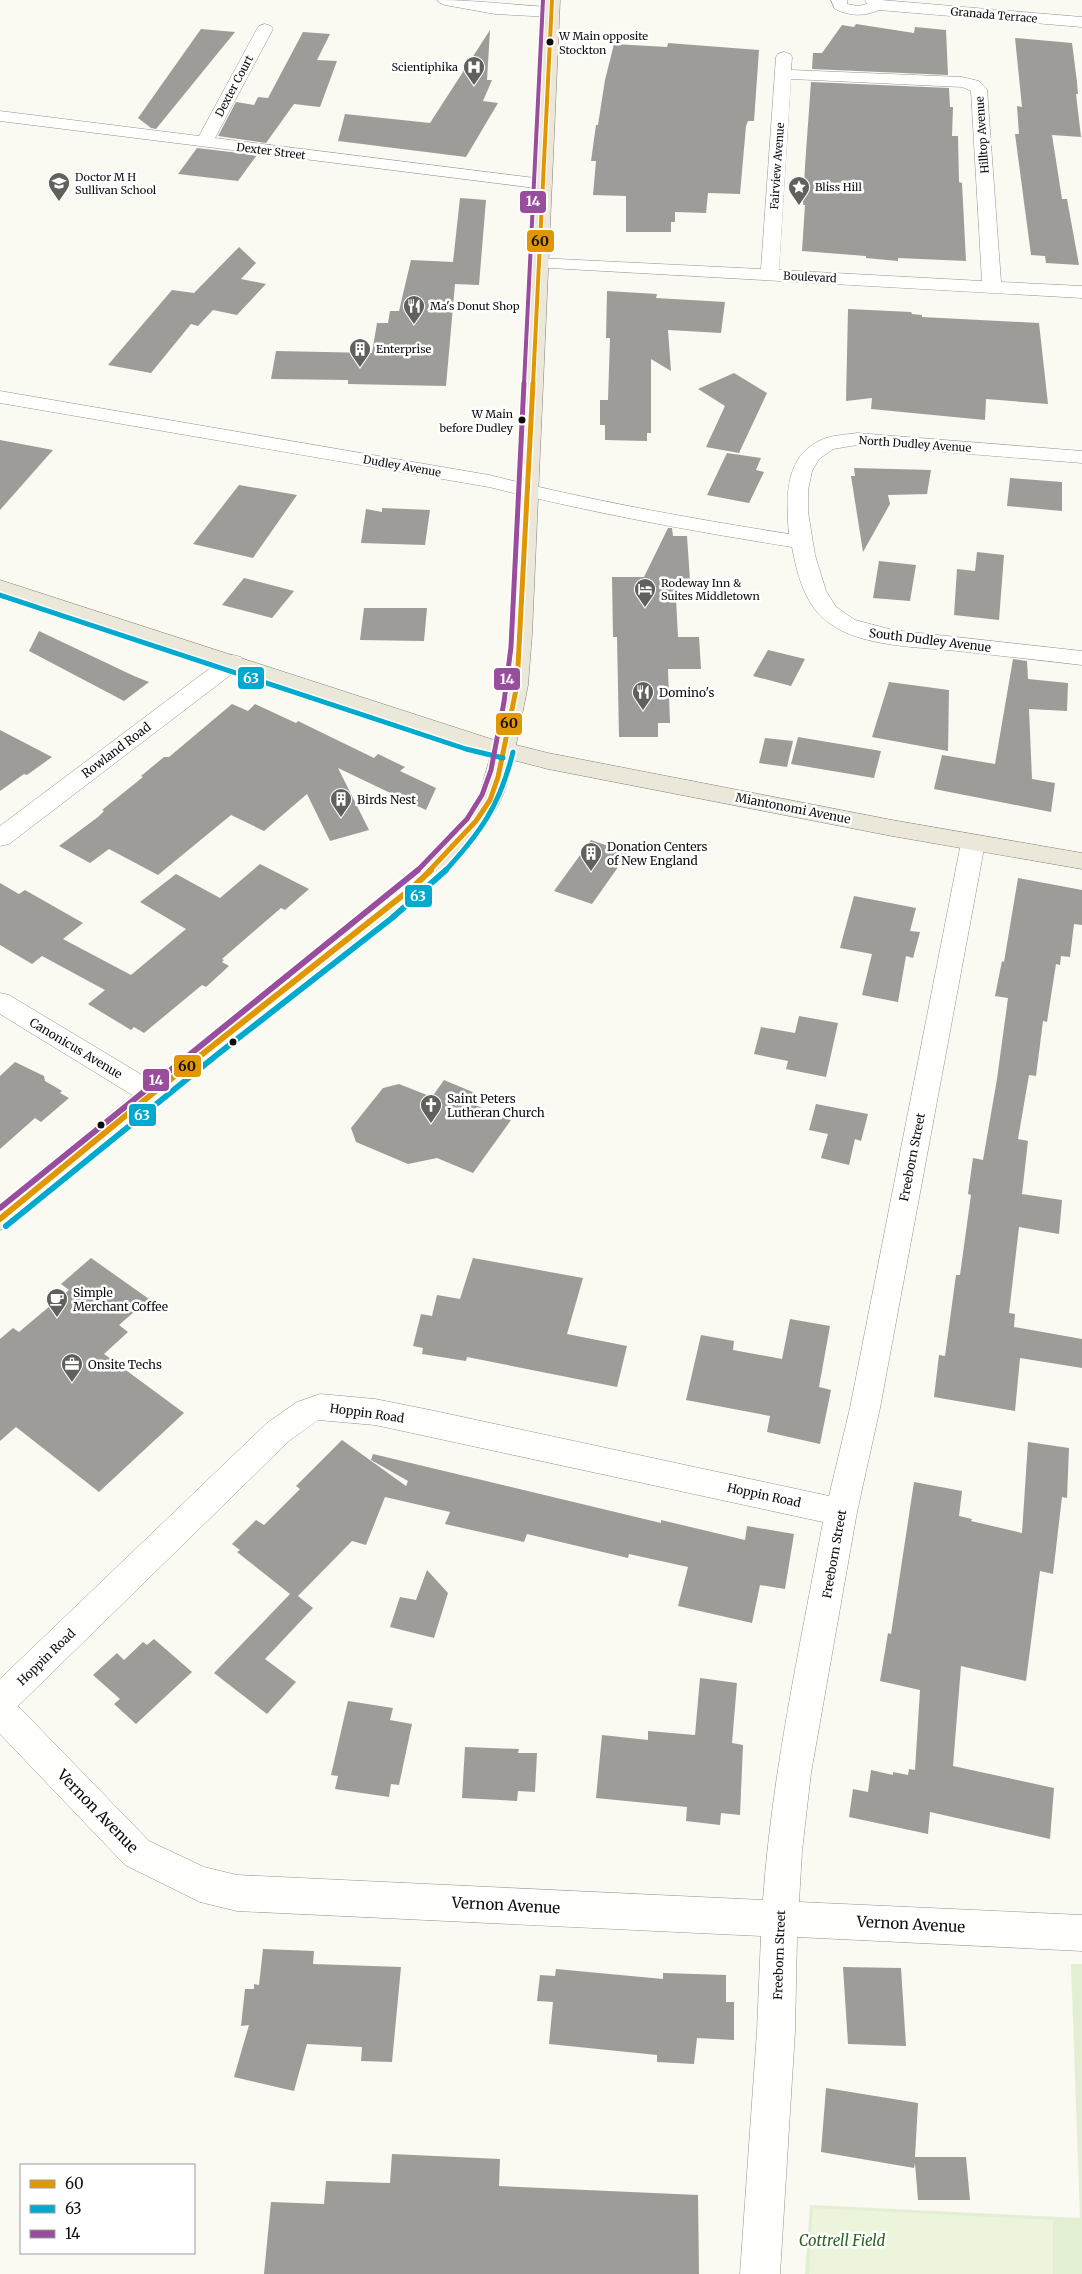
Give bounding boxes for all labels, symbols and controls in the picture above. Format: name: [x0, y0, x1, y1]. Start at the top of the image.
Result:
street label: Granada Terrace: [950, 4, 1038, 26]
place label: W Main opposite Stockton: [558, 29, 648, 57]
marker: W Main opposite Stockton: [545, 37, 555, 47]
street label: Dexter Court: [212, 52, 256, 119]
hospital icon: Scientiphika: [462, 55, 486, 86]
place label: Scientiphika: [391, 60, 458, 74]
street label: Hilltop Avenue: [972, 96, 992, 174]
street label: Fairview Avenue: [767, 122, 787, 210]
street label: Dexter Street: [236, 140, 307, 162]
place label: Doctor M H Sullivan School: [75, 170, 157, 197]
school or university icon: Doctor M H Sullivan School: [47, 171, 71, 202]
place icon: Bliss Hill: [787, 175, 811, 206]
place label: Bliss Hill: [815, 180, 862, 194]
line badge: 14: [519, 190, 547, 214]
text: 14: [526, 192, 540, 210]
line badge: 60: [526, 229, 555, 253]
text: 60: [531, 232, 549, 250]
street label: Boulevard: [783, 269, 837, 285]
restaurant icon: Ma's Donut Shop: [402, 294, 426, 325]
place label: Ma's Donut Shop: [430, 299, 520, 313]
building icon: Enterprise: [348, 337, 372, 368]
place label: Enterprise: [376, 342, 432, 356]
place label: W Main before Dudley: [438, 407, 514, 435]
marker: W Main before Dudley: [517, 415, 527, 425]
street label: North Dudley Avenue: [858, 433, 972, 455]
street label: Dudley Avenue: [362, 452, 442, 480]
place label: Rodeway Inn & Suites Middletown: [661, 576, 760, 603]
hotel icon: Rodeway Inn & Suites Middletown: [633, 577, 657, 608]
street label: South Dudley Avenue: [868, 625, 992, 655]
line badge: 63: [237, 666, 265, 690]
line badge: 14: [493, 667, 521, 691]
text: 63: [243, 669, 259, 687]
text: 14: [500, 670, 514, 688]
restaurant icon: Domino's: [631, 680, 655, 711]
place label: Domino's: [659, 685, 714, 700]
line badge: 60: [495, 712, 523, 736]
text: 60: [500, 714, 518, 732]
street label: Rowland Road: [79, 719, 153, 781]
building icon: Birds Nest: [329, 787, 353, 818]
street label: Miantonomi Avenue: [734, 789, 852, 827]
place label: Birds Nest: [357, 792, 416, 807]
place label: Donation Centers of New England: [607, 839, 708, 868]
building icon: Donation Centers of New England: [579, 841, 603, 872]
line badge: 63: [404, 884, 433, 908]
text: 63: [410, 887, 426, 905]
street label: Canonicus Avenue: [27, 1014, 125, 1082]
unlabelled marker: [228, 1037, 238, 1047]
line badge: 60: [173, 1054, 202, 1078]
text: 60: [178, 1057, 196, 1075]
line badge: 14: [142, 1068, 170, 1092]
text: 14: [149, 1071, 163, 1089]
place label: Saint Peters Lutheran Church: [447, 1091, 545, 1120]
church icon: Saint Peters Lutheran Church: [419, 1093, 443, 1124]
line badge: 63: [128, 1103, 157, 1127]
text: 63: [134, 1106, 150, 1124]
street label: Freeborn Street: [896, 1111, 928, 1203]
unlabelled marker: [96, 1120, 106, 1130]
place label: Simple Merchant Coffee: [73, 1285, 168, 1314]
cafe icon: Simple Merchant Coffee: [45, 1287, 69, 1318]
office icon: Onsite Techs: [60, 1352, 84, 1383]
place label: Onsite Techs: [88, 1357, 162, 1372]
street label: Hoppin Road: [329, 1400, 405, 1426]
street label: Hoppin Road: [726, 1480, 802, 1510]
street label: Freeborn Street: [819, 1508, 849, 1600]
street label: Hoppin Road: [14, 1626, 78, 1688]
street label: Vernon Avenue: [53, 1765, 143, 1857]
street label: Vernon Avenue: [450, 1893, 561, 1917]
street label: Freeborn Street: [770, 1910, 788, 2000]
street label: Vernon Avenue: [855, 1912, 966, 1936]
legend: [20, 2164, 195, 2254]
text: 60: [65, 2174, 84, 2193]
text: 63: [65, 2199, 82, 2218]
text: 14: [65, 2224, 80, 2243]
park label: Cottrell Field: [799, 2231, 886, 2250]

